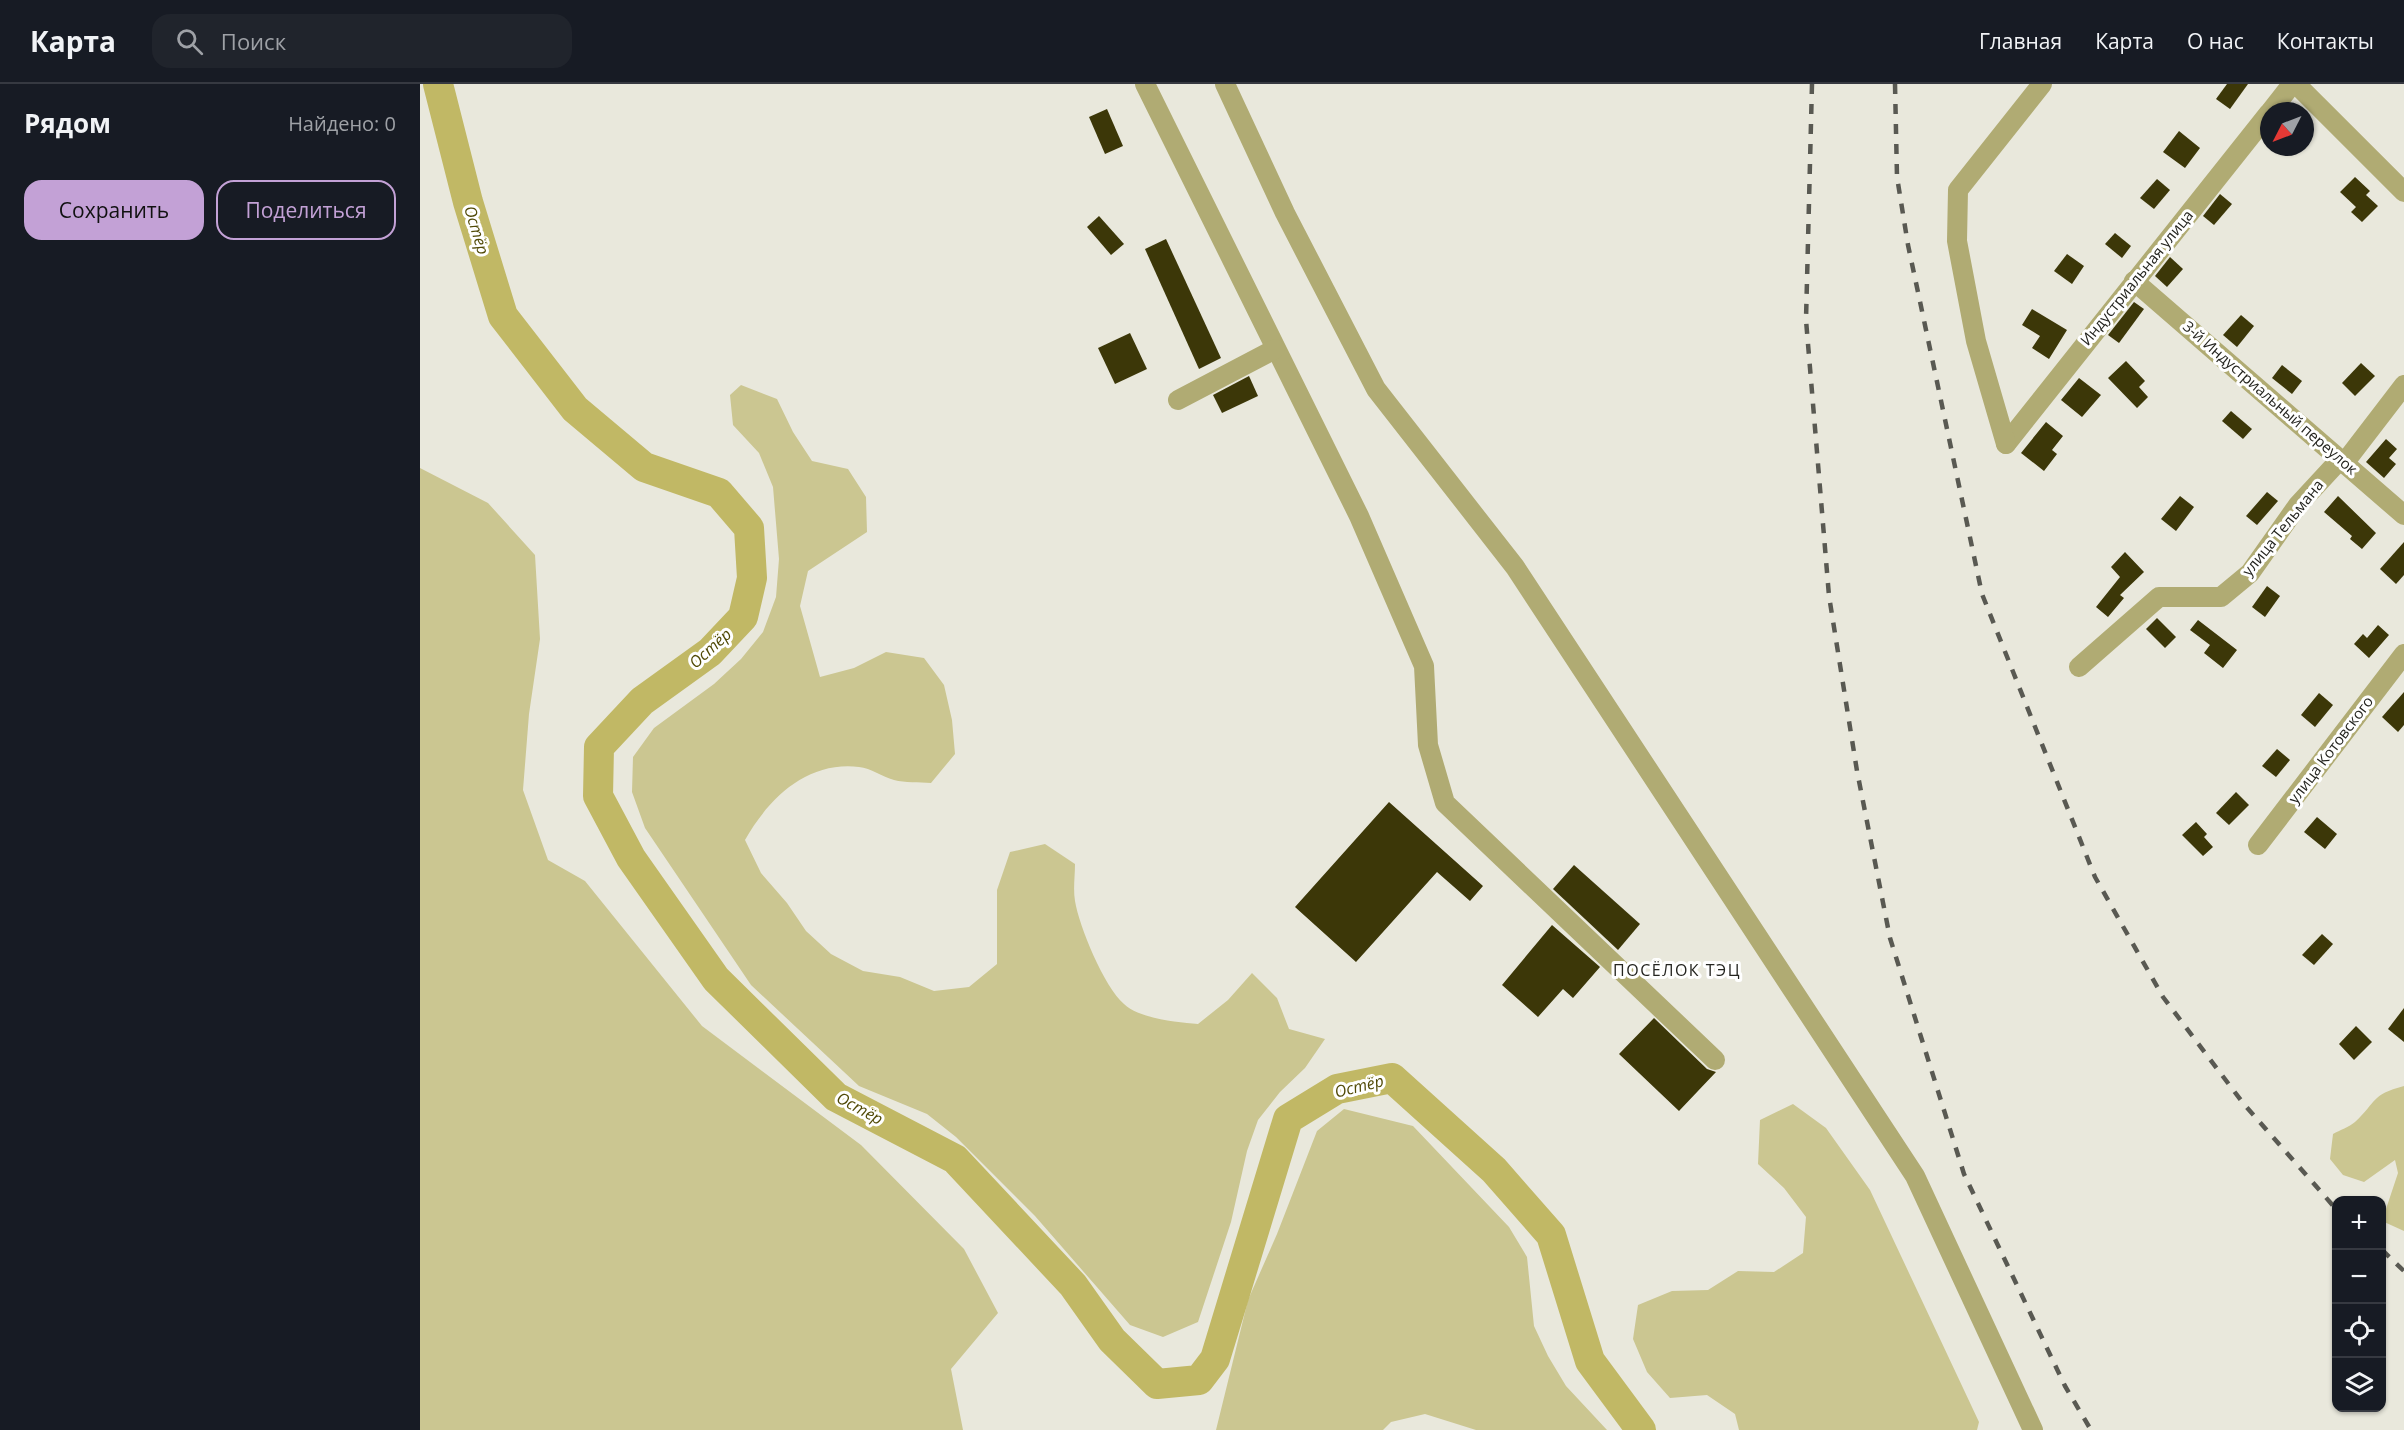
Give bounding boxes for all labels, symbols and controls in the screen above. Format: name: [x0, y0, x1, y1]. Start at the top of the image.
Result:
search box: [152, 14, 572, 68]
text: Карта: [30, 22, 116, 60]
icon: search: [173, 25, 206, 58]
text: Поиск: [221, 26, 286, 56]
text: Главная: [1979, 27, 2062, 55]
text: Карта: [2095, 27, 2154, 55]
text: О нас: [2187, 27, 2244, 55]
text: Контакты: [2277, 27, 2374, 55]
north arrow: [2260, 102, 2314, 156]
text: Рядом: [24, 105, 111, 141]
text: Найдено: 0: [288, 110, 396, 137]
button: Сохранить: [24, 180, 204, 240]
button: Поделиться: [216, 180, 396, 240]
water label: Остёр: [459, 203, 495, 257]
street label: Индустриальная улица: [2075, 205, 2197, 349]
street label: 3-й Индустриальный переулок: [2179, 316, 2362, 479]
street label: улица Тельмана: [2237, 475, 2327, 580]
water label: Остёр: [684, 623, 736, 673]
street label: улица Котовского: [2283, 692, 2377, 807]
district label: ПОСЁЛОК ТЭЦ: [1613, 959, 1741, 981]
water label: Остёр: [1332, 1069, 1386, 1103]
water label: Остёр: [833, 1086, 887, 1130]
map controls: [2332, 1196, 2386, 1412]
button: +: [2332, 1196, 2386, 1250]
button: −: [2332, 1250, 2386, 1304]
button: locate: [2332, 1304, 2386, 1358]
button: layers: [2332, 1358, 2386, 1412]

